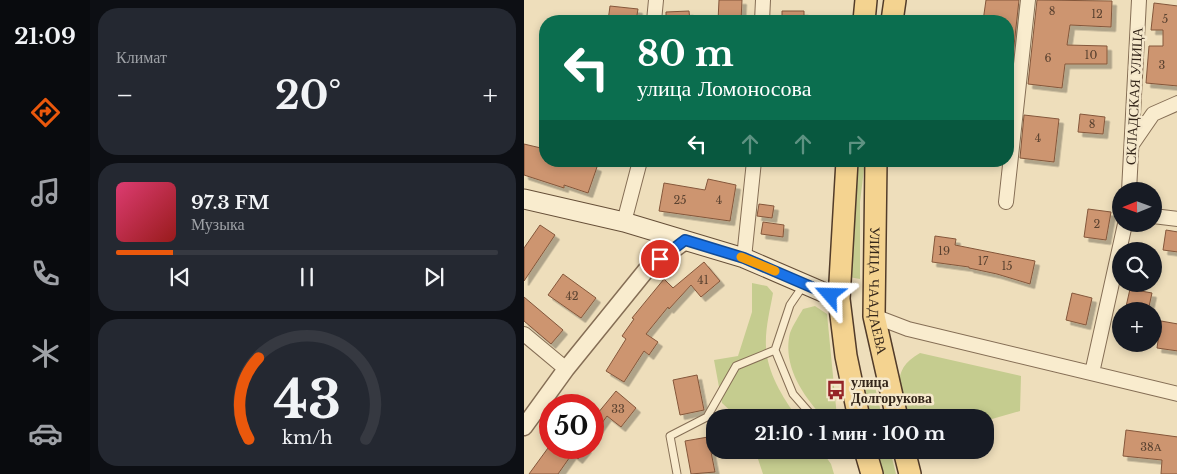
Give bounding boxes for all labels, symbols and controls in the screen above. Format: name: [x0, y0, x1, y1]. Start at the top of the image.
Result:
house number: 8: [1049, 4, 1055, 18]
house number: 12: [1091, 7, 1103, 21]
house number: 5: [1162, 12, 1168, 26]
text: 21:09: [14, 23, 76, 50]
street label: СКЛАДСКАЯ УЛИЦА: [1121, 26, 1147, 165]
text: 80 m: [637, 32, 734, 75]
icon: left: [554, 35, 619, 100]
text: Климат: [116, 47, 167, 67]
house number: 10: [1085, 48, 1098, 62]
house number: 6: [1044, 51, 1052, 65]
house number: 3: [1159, 58, 1166, 72]
text: 20°: [275, 72, 341, 119]
text: улица Ломоносова: [637, 75, 811, 102]
text: −: [116, 78, 134, 113]
text: +: [483, 78, 498, 113]
icon: directions: [28, 95, 63, 130]
house number: 8: [1089, 117, 1095, 131]
icon: left: [683, 130, 711, 158]
icon: ahead: [736, 130, 764, 158]
icon: ahead: [789, 130, 817, 158]
icon: right: [842, 130, 870, 158]
house number: 4: [1035, 131, 1041, 145]
icon: music: [28, 175, 63, 210]
north arrow: [1112, 182, 1162, 232]
map controls: [1112, 182, 1162, 352]
text: 97.3 FM: [191, 191, 269, 214]
house number: 25: [673, 193, 687, 207]
house number: 4: [716, 193, 722, 207]
text: Музыка: [191, 214, 245, 234]
house number: 2: [1094, 217, 1101, 231]
street label: УЛИЦА ЧААДАЕВА: [865, 227, 892, 357]
pin: [639, 238, 681, 280]
button: search: [1112, 242, 1162, 292]
house number: 19: [938, 244, 950, 258]
icon: arrive: [646, 245, 674, 273]
house number: 17: [978, 254, 989, 268]
icon: phone: [28, 256, 63, 291]
house number: 15: [1001, 259, 1013, 273]
icon: previous: [166, 263, 194, 291]
icon: pause: [293, 263, 321, 291]
icon: next: [420, 263, 448, 291]
position arrow: [803, 268, 855, 320]
house number: 41: [697, 273, 709, 287]
house number: 42: [565, 289, 579, 303]
button: +: [1112, 302, 1162, 352]
icon: climate: [28, 336, 63, 371]
text: 43: [273, 368, 341, 432]
place label: улица Долгорукова: [851, 373, 932, 407]
bus stop icon: улица Долгорукова: [825, 379, 847, 401]
speed limit sign: 50: [539, 394, 604, 459]
house number: 33: [611, 402, 625, 416]
icon: car: [28, 416, 63, 451]
text: 21:10 · 1 мин · 100 m: [755, 422, 945, 445]
text: km/h: [282, 427, 332, 449]
house number: 38А: [1140, 440, 1162, 454]

